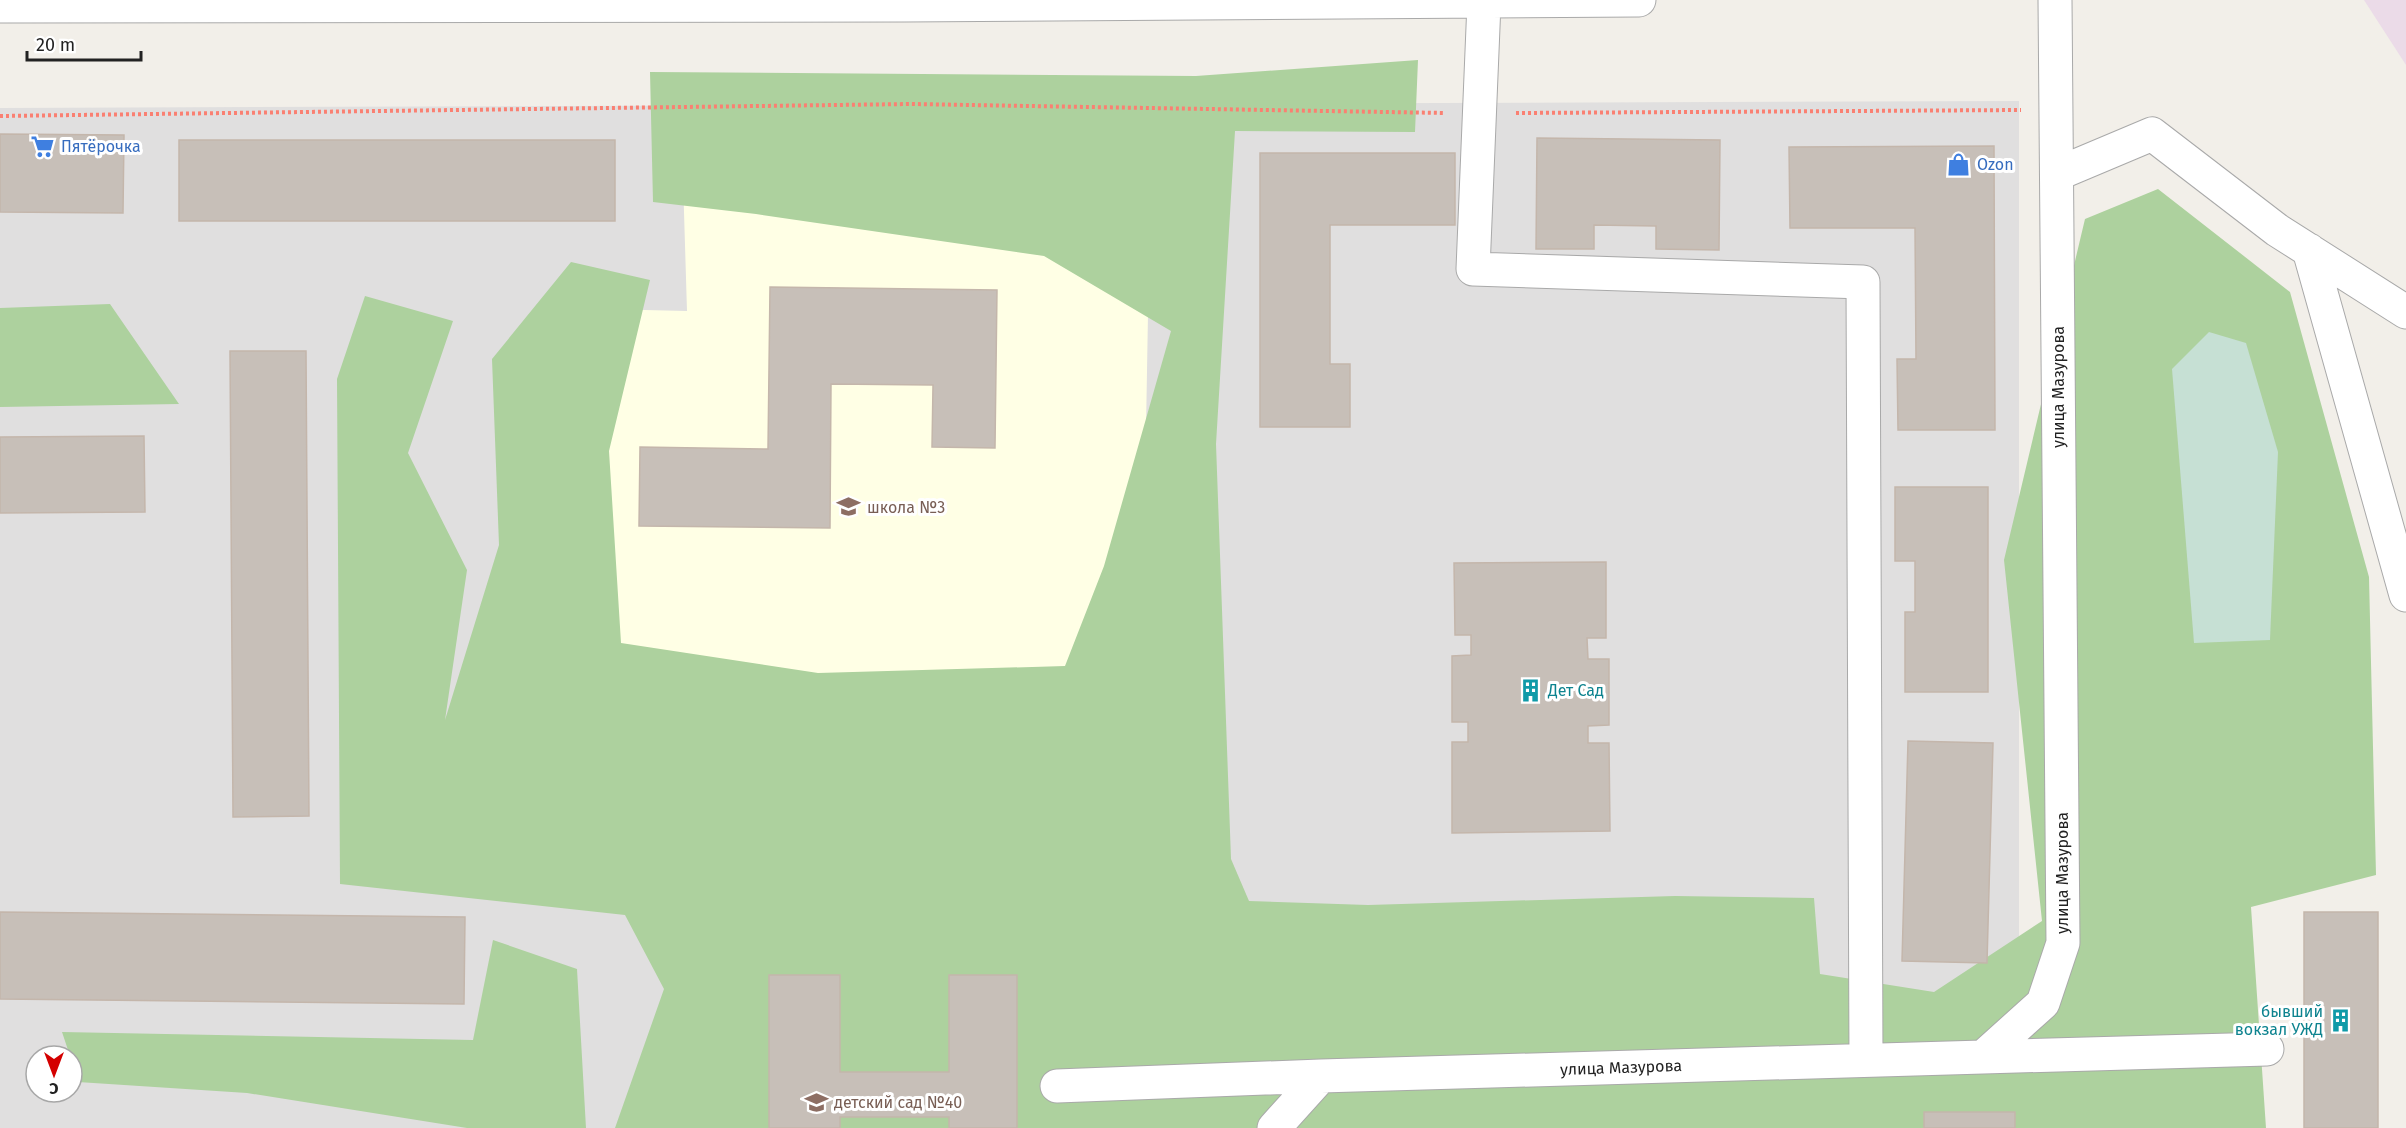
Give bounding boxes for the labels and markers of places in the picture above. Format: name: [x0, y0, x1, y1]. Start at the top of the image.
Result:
supermarket icon: Пятёрочка: [30, 133, 56, 159]
place label: Пятёрочка: [61, 137, 141, 156]
shop icon: Ozon: [1946, 151, 1972, 177]
place label: Ozon: [1977, 155, 2014, 174]
school or university icon: школа №3: [836, 494, 862, 520]
place label: школа №3: [867, 498, 945, 517]
building icon: Дет Сад: [1517, 677, 1543, 703]
place label: Дет Сад: [1547, 681, 1604, 700]
place label: бывший вокзал УЖД: [2235, 1002, 2323, 1039]
building icon: бывший вокзал УЖД: [2328, 1007, 2354, 1033]
school or university icon: детский сад №40: [803, 1089, 829, 1115]
place label: детский сад №40: [834, 1093, 962, 1112]

